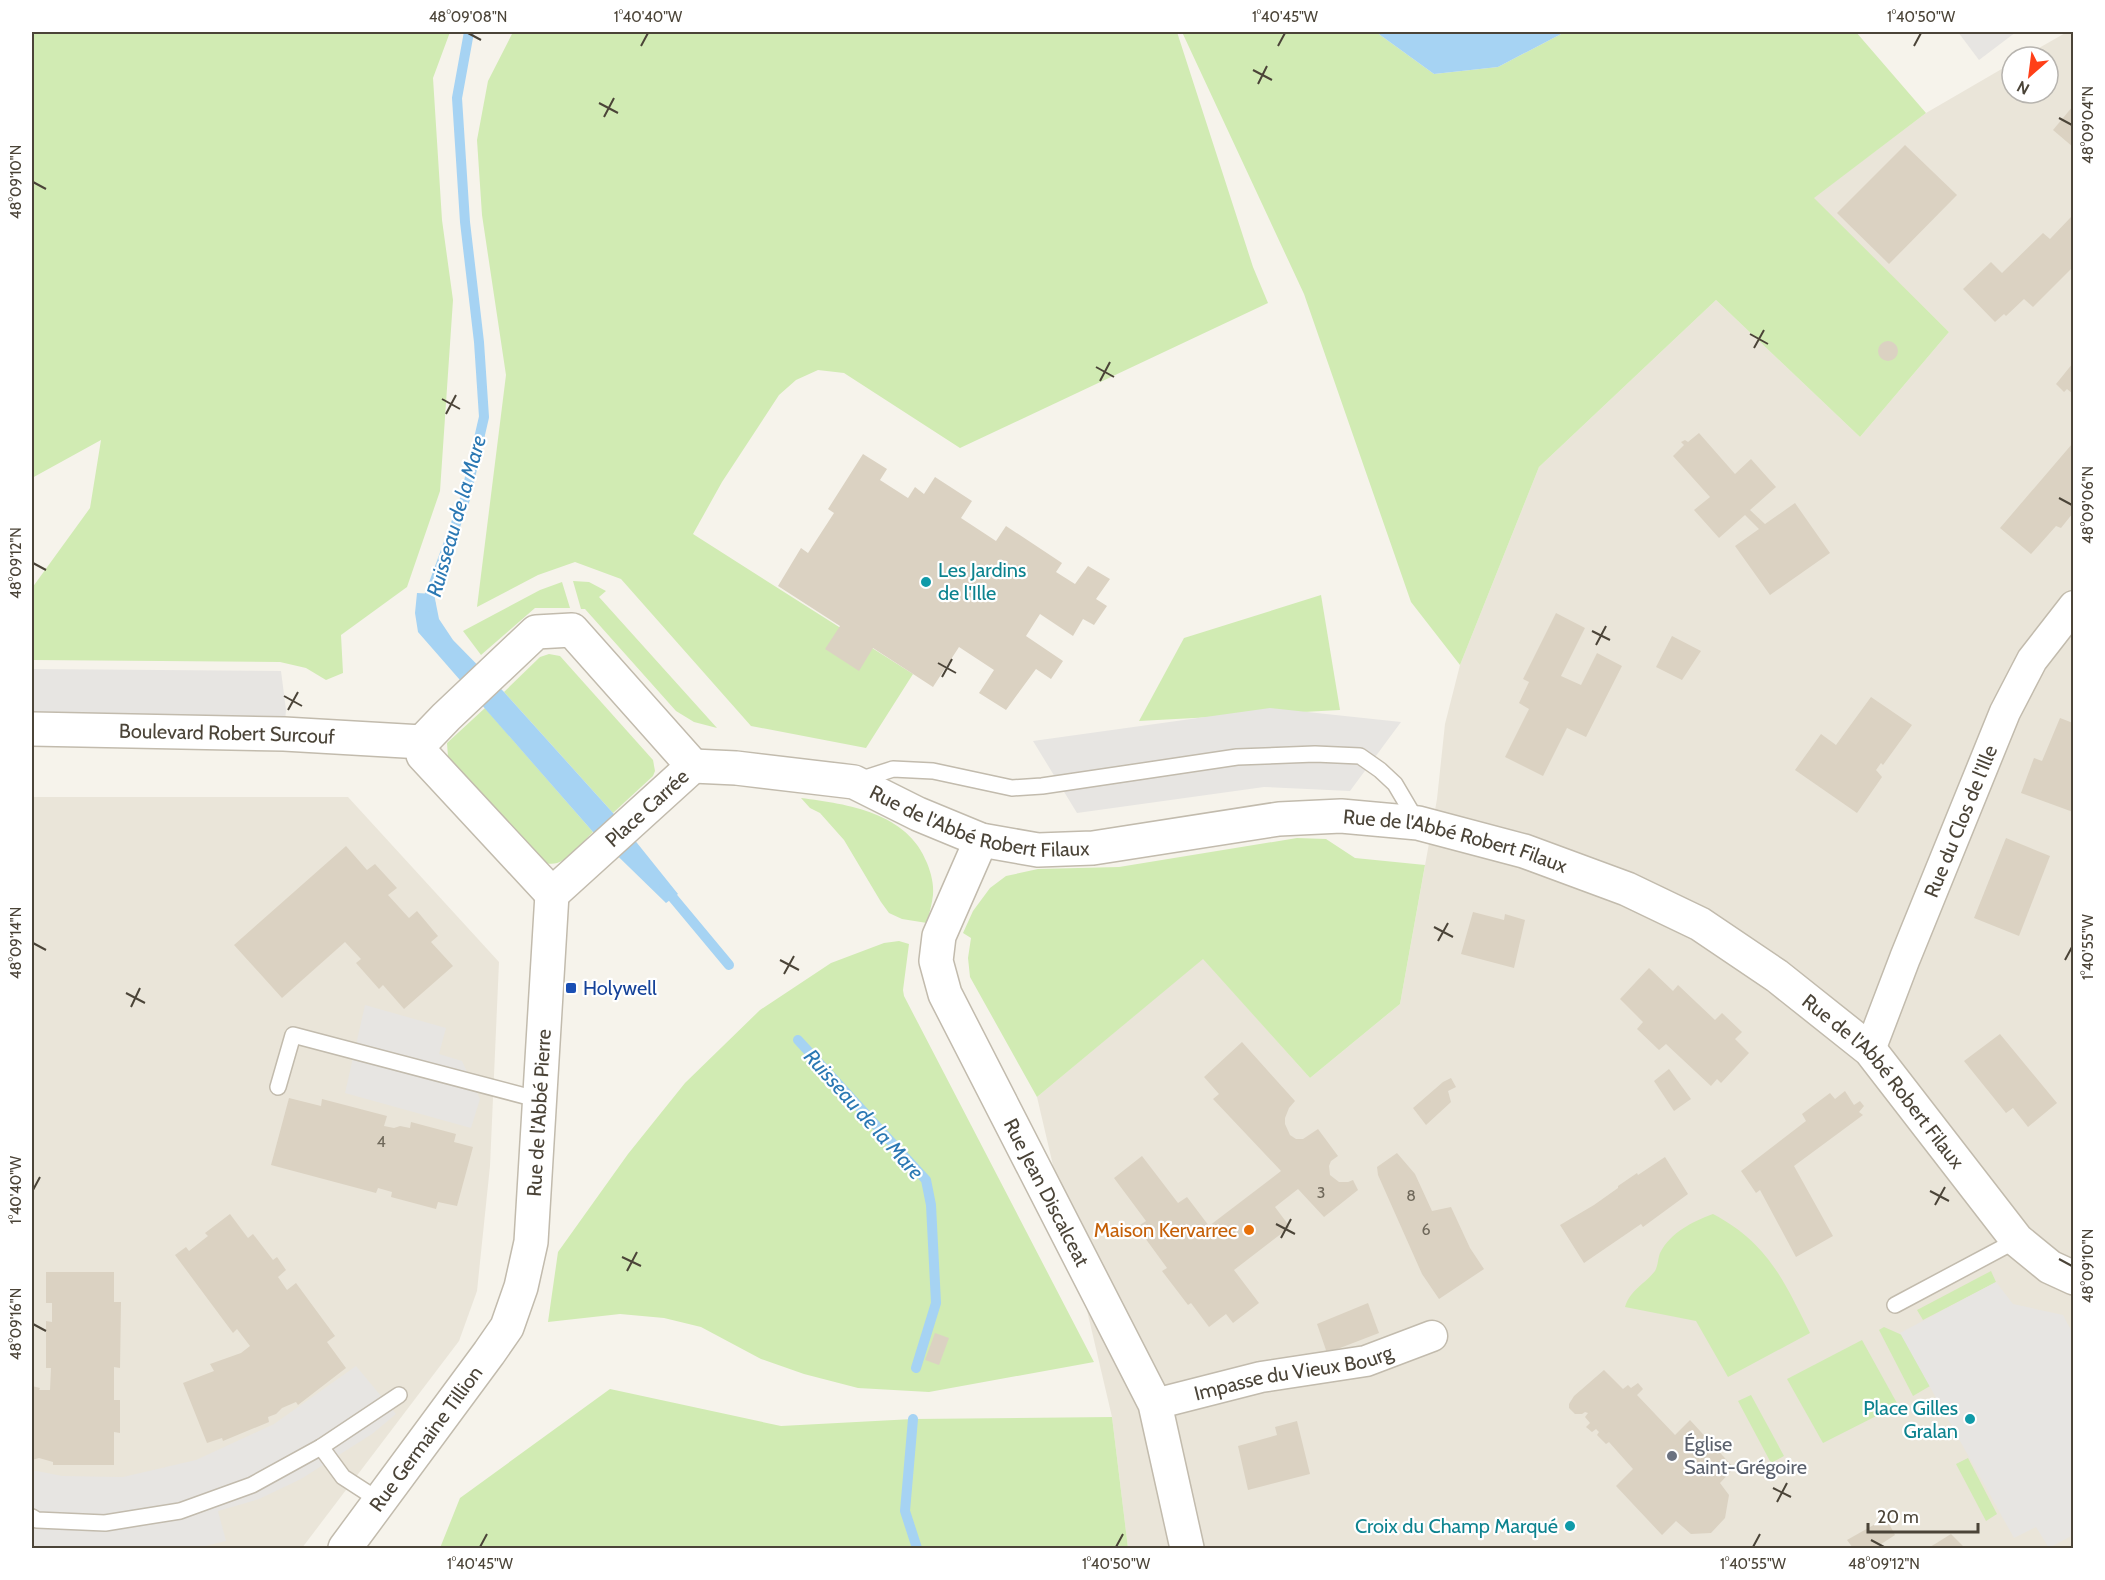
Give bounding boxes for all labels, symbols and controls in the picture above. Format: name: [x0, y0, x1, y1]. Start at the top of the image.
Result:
text: 48°09'08"N: [429, 8, 507, 26]
text: 1°40'40"W: [614, 8, 683, 26]
text: 1°40'45"W: [1252, 8, 1319, 26]
text: 1°40'50"W: [1887, 8, 1956, 26]
north arrow: [2000, 45, 2060, 105]
text: N: [2014, 77, 2033, 99]
text: 48°09'04"N: [2079, 86, 2097, 164]
text: 48°09'10"N: [7, 145, 25, 219]
water label: Ruisseau de la Mare: [421, 432, 491, 599]
text: 48°09'06"N: [2079, 466, 2097, 544]
text: 48°09'12"N: [7, 527, 25, 599]
place label: Les Jardins de l'Ille: [938, 558, 1026, 605]
marker: Les Jardins de l'Ille: [919, 575, 933, 589]
street label: Boulevard Robert Surcouf: [119, 719, 336, 749]
street label: Rue du Clos de l'Ille: [1919, 742, 2002, 901]
street label: Place Carrée: [600, 764, 693, 852]
street label: Rue de l'Abbé Robert Filaux: [866, 780, 1090, 862]
street label: Rue de l'Abbé Robert Filaux: [1342, 804, 1571, 878]
text: 48°09'14"N: [7, 907, 25, 979]
text: 1°40'55"W: [2079, 913, 2097, 980]
place label: Holywell: [583, 976, 657, 1000]
marker: Holywell: [564, 981, 578, 995]
street label: Rue de l'Abbé Robert Filaux: [1797, 989, 1970, 1174]
street label: Rue de l'Abbé Pierre: [522, 1028, 556, 1197]
water label: Ruisseau de la Mare: [799, 1044, 929, 1185]
street label: Rue Jean Discalceat: [999, 1114, 1095, 1271]
house number: 4: [376, 1132, 386, 1151]
text: 1°40'40"W: [7, 1155, 25, 1224]
house number: 3: [1317, 1183, 1325, 1202]
house number: 8: [1406, 1186, 1416, 1205]
place label: Maison Kervarrec: [1094, 1218, 1237, 1242]
house number: 6: [1421, 1220, 1431, 1239]
marker: Maison Kervarrec: [1242, 1223, 1256, 1237]
text: 48°09'10"N: [2079, 1229, 2097, 1303]
text: 48°09'16"N: [7, 1288, 25, 1360]
street label: Impasse du Vieux Bourg: [1192, 1340, 1397, 1406]
street label: Rue Germaine Tillion: [364, 1361, 487, 1516]
place label: Place Gilles Gralan: [1863, 1396, 1958, 1443]
marker: Place Gilles Gralan: [1963, 1412, 1977, 1426]
place label: Église Saint-Grégoire: [1684, 1432, 1807, 1479]
marker: Église Saint-Grégoire: [1665, 1449, 1679, 1463]
scale bar: [1868, 1496, 1978, 1534]
text: 20 m: [1877, 1506, 1919, 1528]
place label: Croix du Champ Marqué: [1355, 1514, 1558, 1538]
marker: Croix du Champ Marqué: [1563, 1519, 1577, 1533]
text: 1°40'45"W: [447, 1555, 514, 1573]
text: 1°40'50"W: [1082, 1555, 1151, 1573]
text: 1°40'55"W: [1720, 1555, 1787, 1573]
text: 48°09'12"N: [1848, 1555, 1920, 1573]

